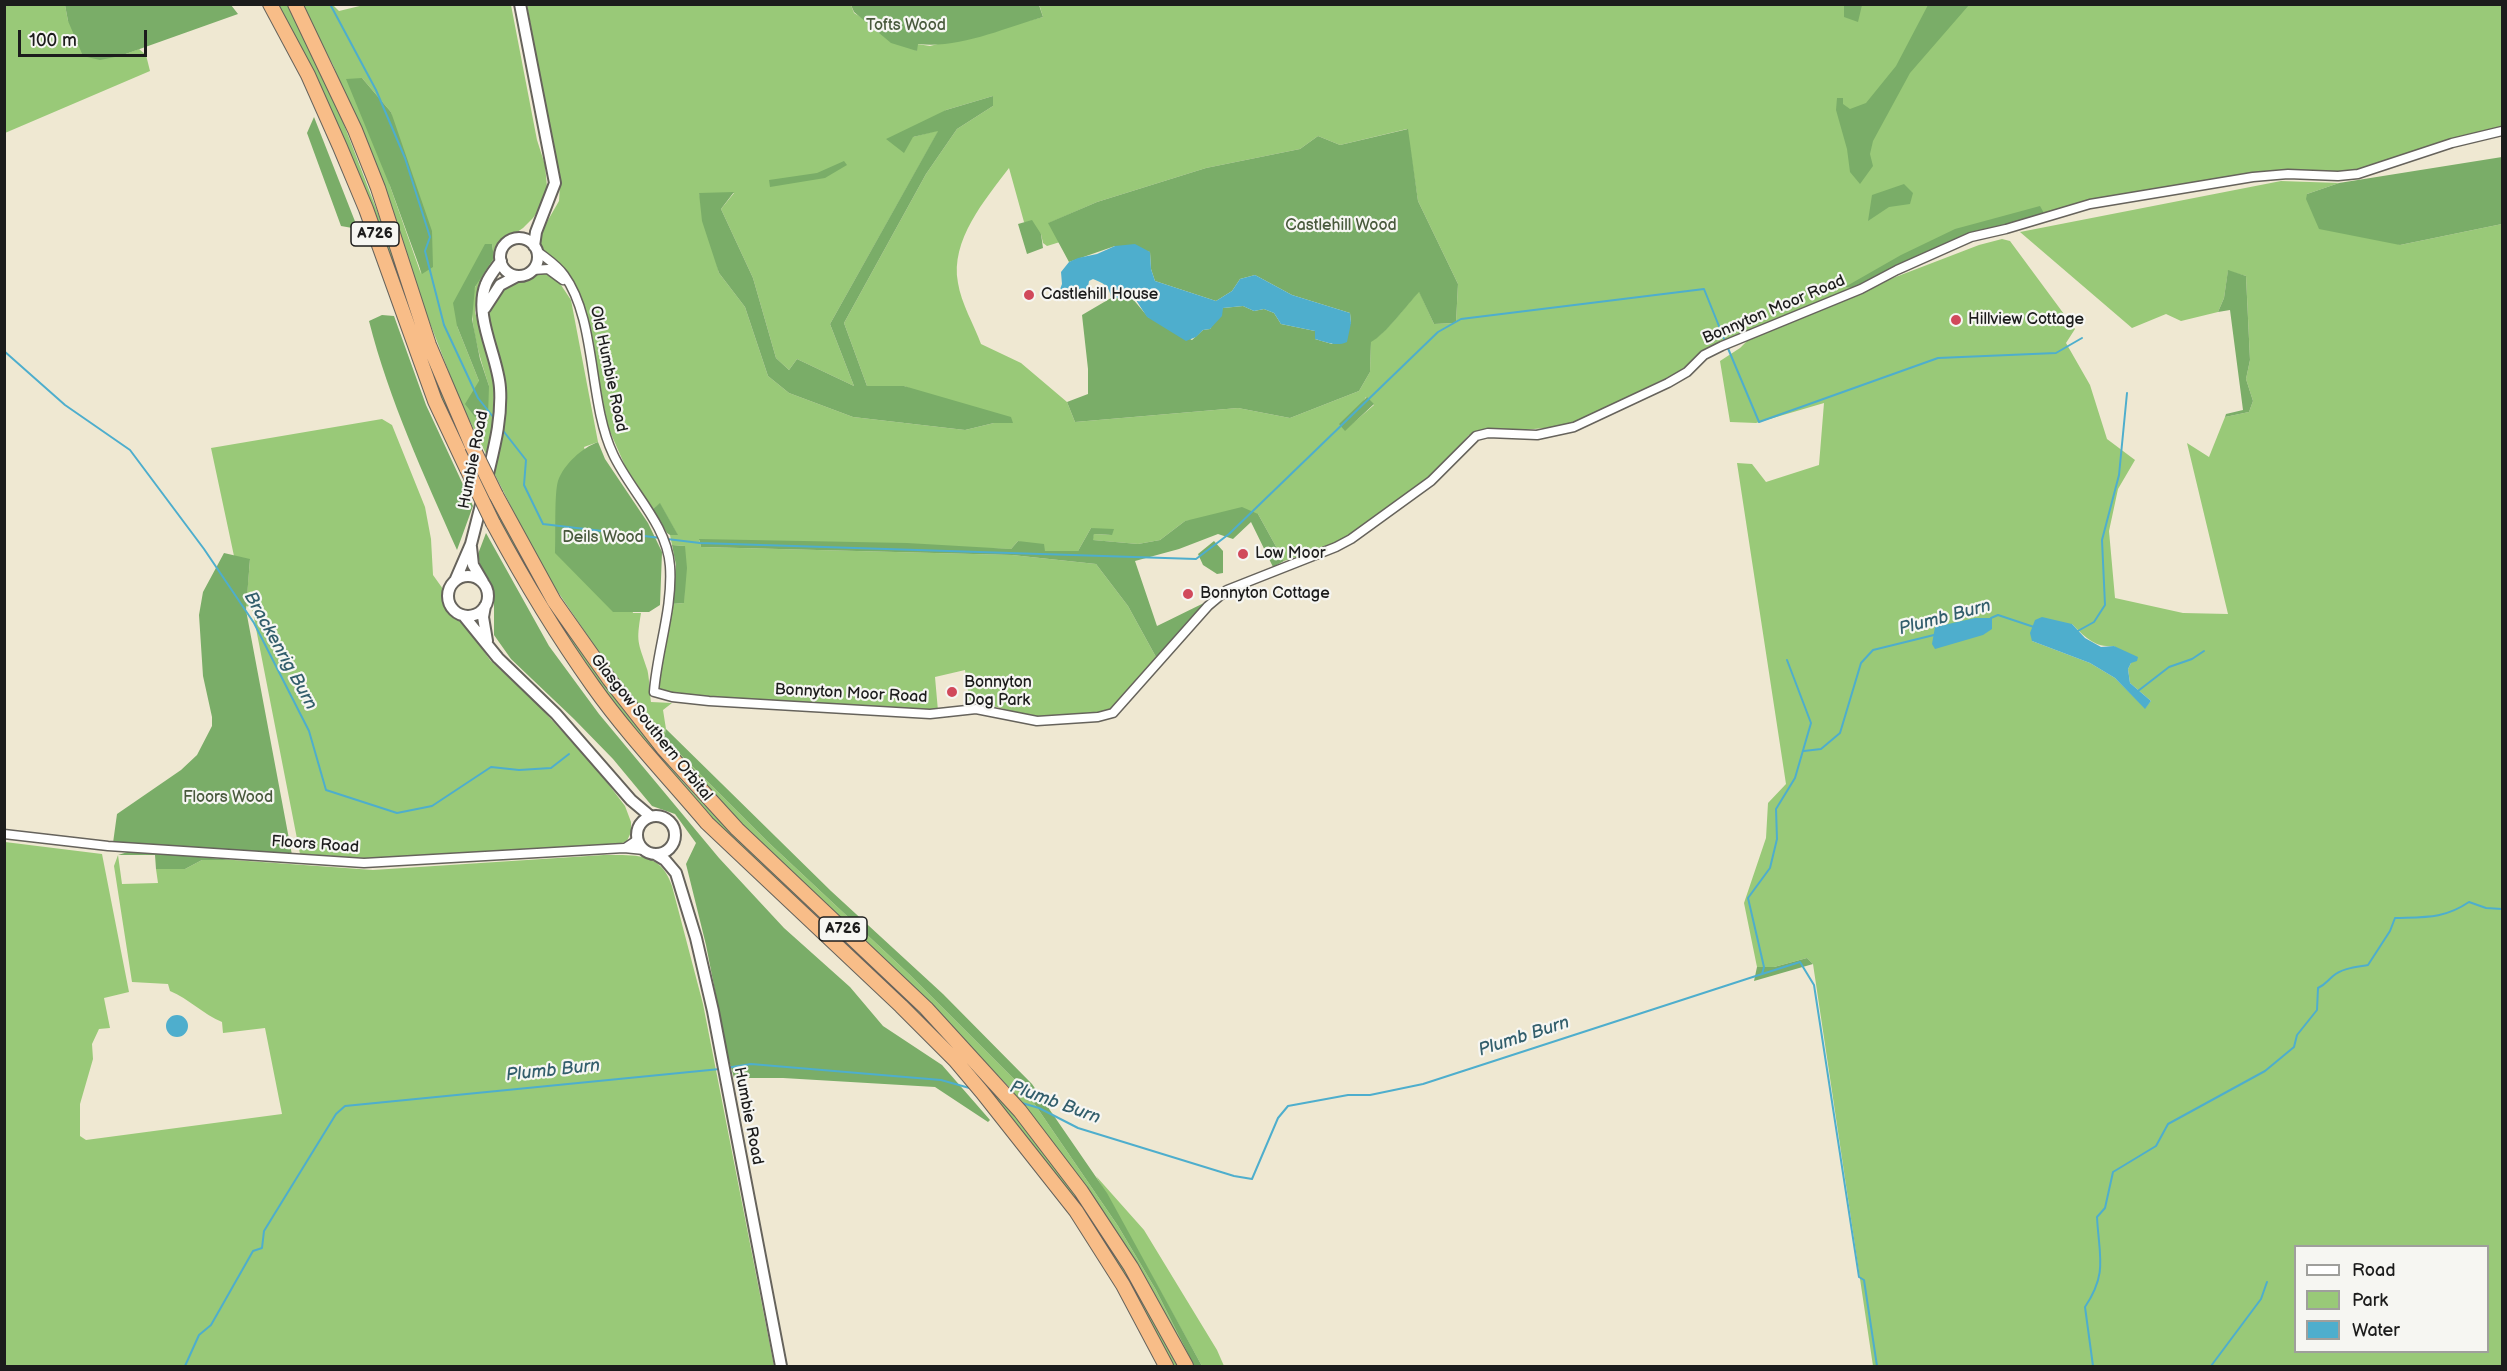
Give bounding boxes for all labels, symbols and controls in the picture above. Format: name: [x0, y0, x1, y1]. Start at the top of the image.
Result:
park label: Tofts Wood: [866, 16, 946, 36]
scale bar: [21, 18, 150, 56]
text: 100 m: [29, 30, 77, 51]
park label: Castlehill Wood: [1285, 216, 1397, 236]
road number: A726: [351, 222, 399, 246]
street label: Bonnyton Moor Road: [1700, 271, 1848, 349]
place label: Castlehill House: [1041, 285, 1158, 305]
marker: Castlehill House: [1022, 288, 1036, 302]
street label: Old Humbie Road: [585, 304, 631, 434]
place label: Hillview Cottage: [1968, 310, 2084, 330]
marker: Hillview Cottage: [1949, 313, 1963, 327]
street label: Humbie Road: [455, 409, 493, 511]
park label: Deils Wood: [562, 528, 644, 548]
place label: Low Moor: [1255, 544, 1326, 564]
marker: Low Moor: [1236, 547, 1250, 561]
place label: Bonnyton Cottage: [1200, 584, 1330, 604]
marker: Bonnyton Cottage: [1181, 587, 1195, 601]
water label: Brackenrig Burn: [239, 588, 321, 714]
water label: Plumb Burn: [1897, 595, 1993, 641]
street label: Glasgow Southern Orbital: [586, 651, 716, 805]
place label: Bonnyton Dog Park: [964, 673, 1032, 711]
street label: Bonnyton Moor Road: [774, 680, 928, 708]
marker: Bonnyton Dog Park: [945, 685, 959, 699]
park label: Floors Wood: [183, 788, 273, 808]
street label: Floors Road: [271, 832, 359, 858]
road number: A726: [819, 917, 867, 941]
water label: Plumb Burn: [1476, 1012, 1572, 1062]
water label: Plumb Burn: [505, 1055, 601, 1087]
street label: Humbie Road: [729, 1065, 767, 1167]
water label: Plumb Burn: [1007, 1077, 1103, 1129]
legend: [2294, 1245, 2489, 1353]
text: Road: [2352, 1260, 2396, 1281]
text: Park: [2352, 1290, 2388, 1311]
text: Water: [2352, 1320, 2400, 1341]

